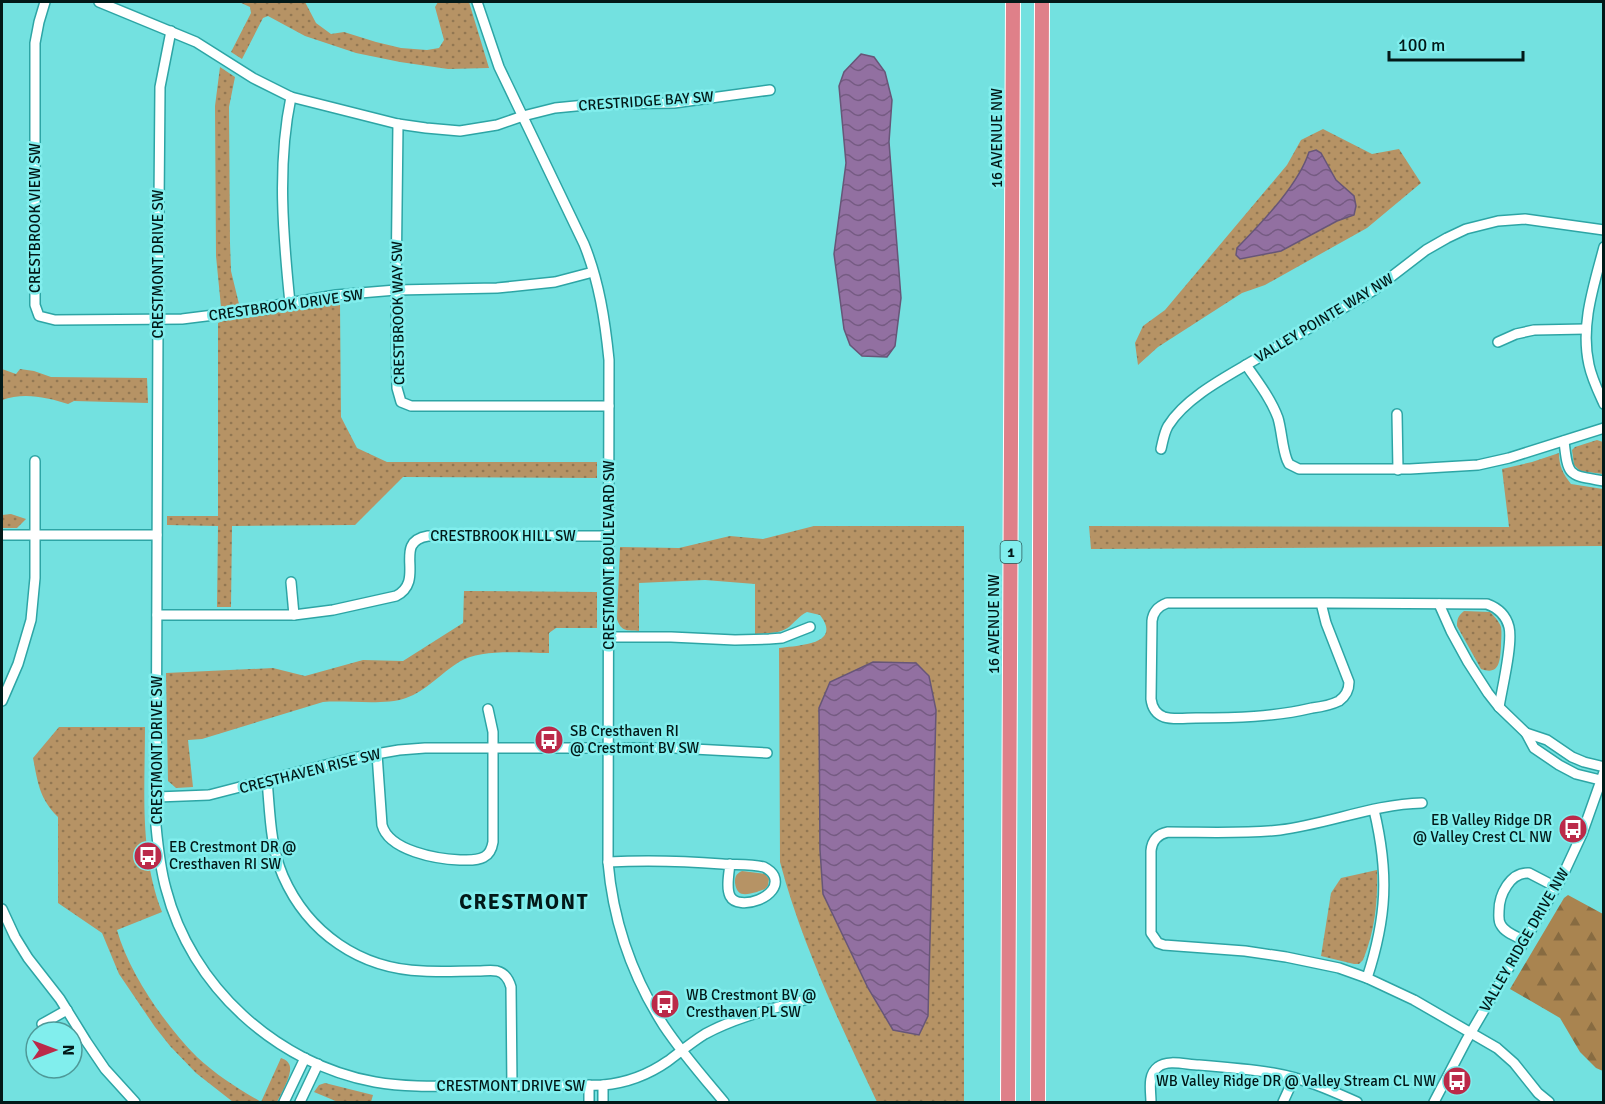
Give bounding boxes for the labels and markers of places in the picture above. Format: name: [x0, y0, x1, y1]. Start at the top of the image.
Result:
place label: SB Cresthaven RI @ Crestmont BV SW: [570, 722, 699, 757]
bus stop icon: SB Cresthaven RI @ Crestmont BV SW: [533, 724, 565, 756]
place label: EB Valley Ridge DR @ Valley Crest CL NW: [1413, 811, 1552, 846]
bus stop icon: EB Valley Ridge DR @ Valley Crest CL NW: [1557, 813, 1589, 845]
place label: EB Crestmont DR @ Cresthaven RI SW: [169, 838, 296, 873]
bus stop icon: EB Crestmont DR @ Cresthaven RI SW: [132, 840, 164, 872]
place label: WB Crestmont BV @ Cresthaven PL SW: [686, 986, 816, 1021]
bus stop icon: WB Crestmont BV @ Cresthaven PL SW: [649, 988, 681, 1020]
bus stop icon: WB Valley Ridge DR @ Valley Stream CL NW: [1441, 1065, 1473, 1097]
place label: WB Valley Ridge DR @ Valley Stream CL NW: [1156, 1072, 1436, 1090]

